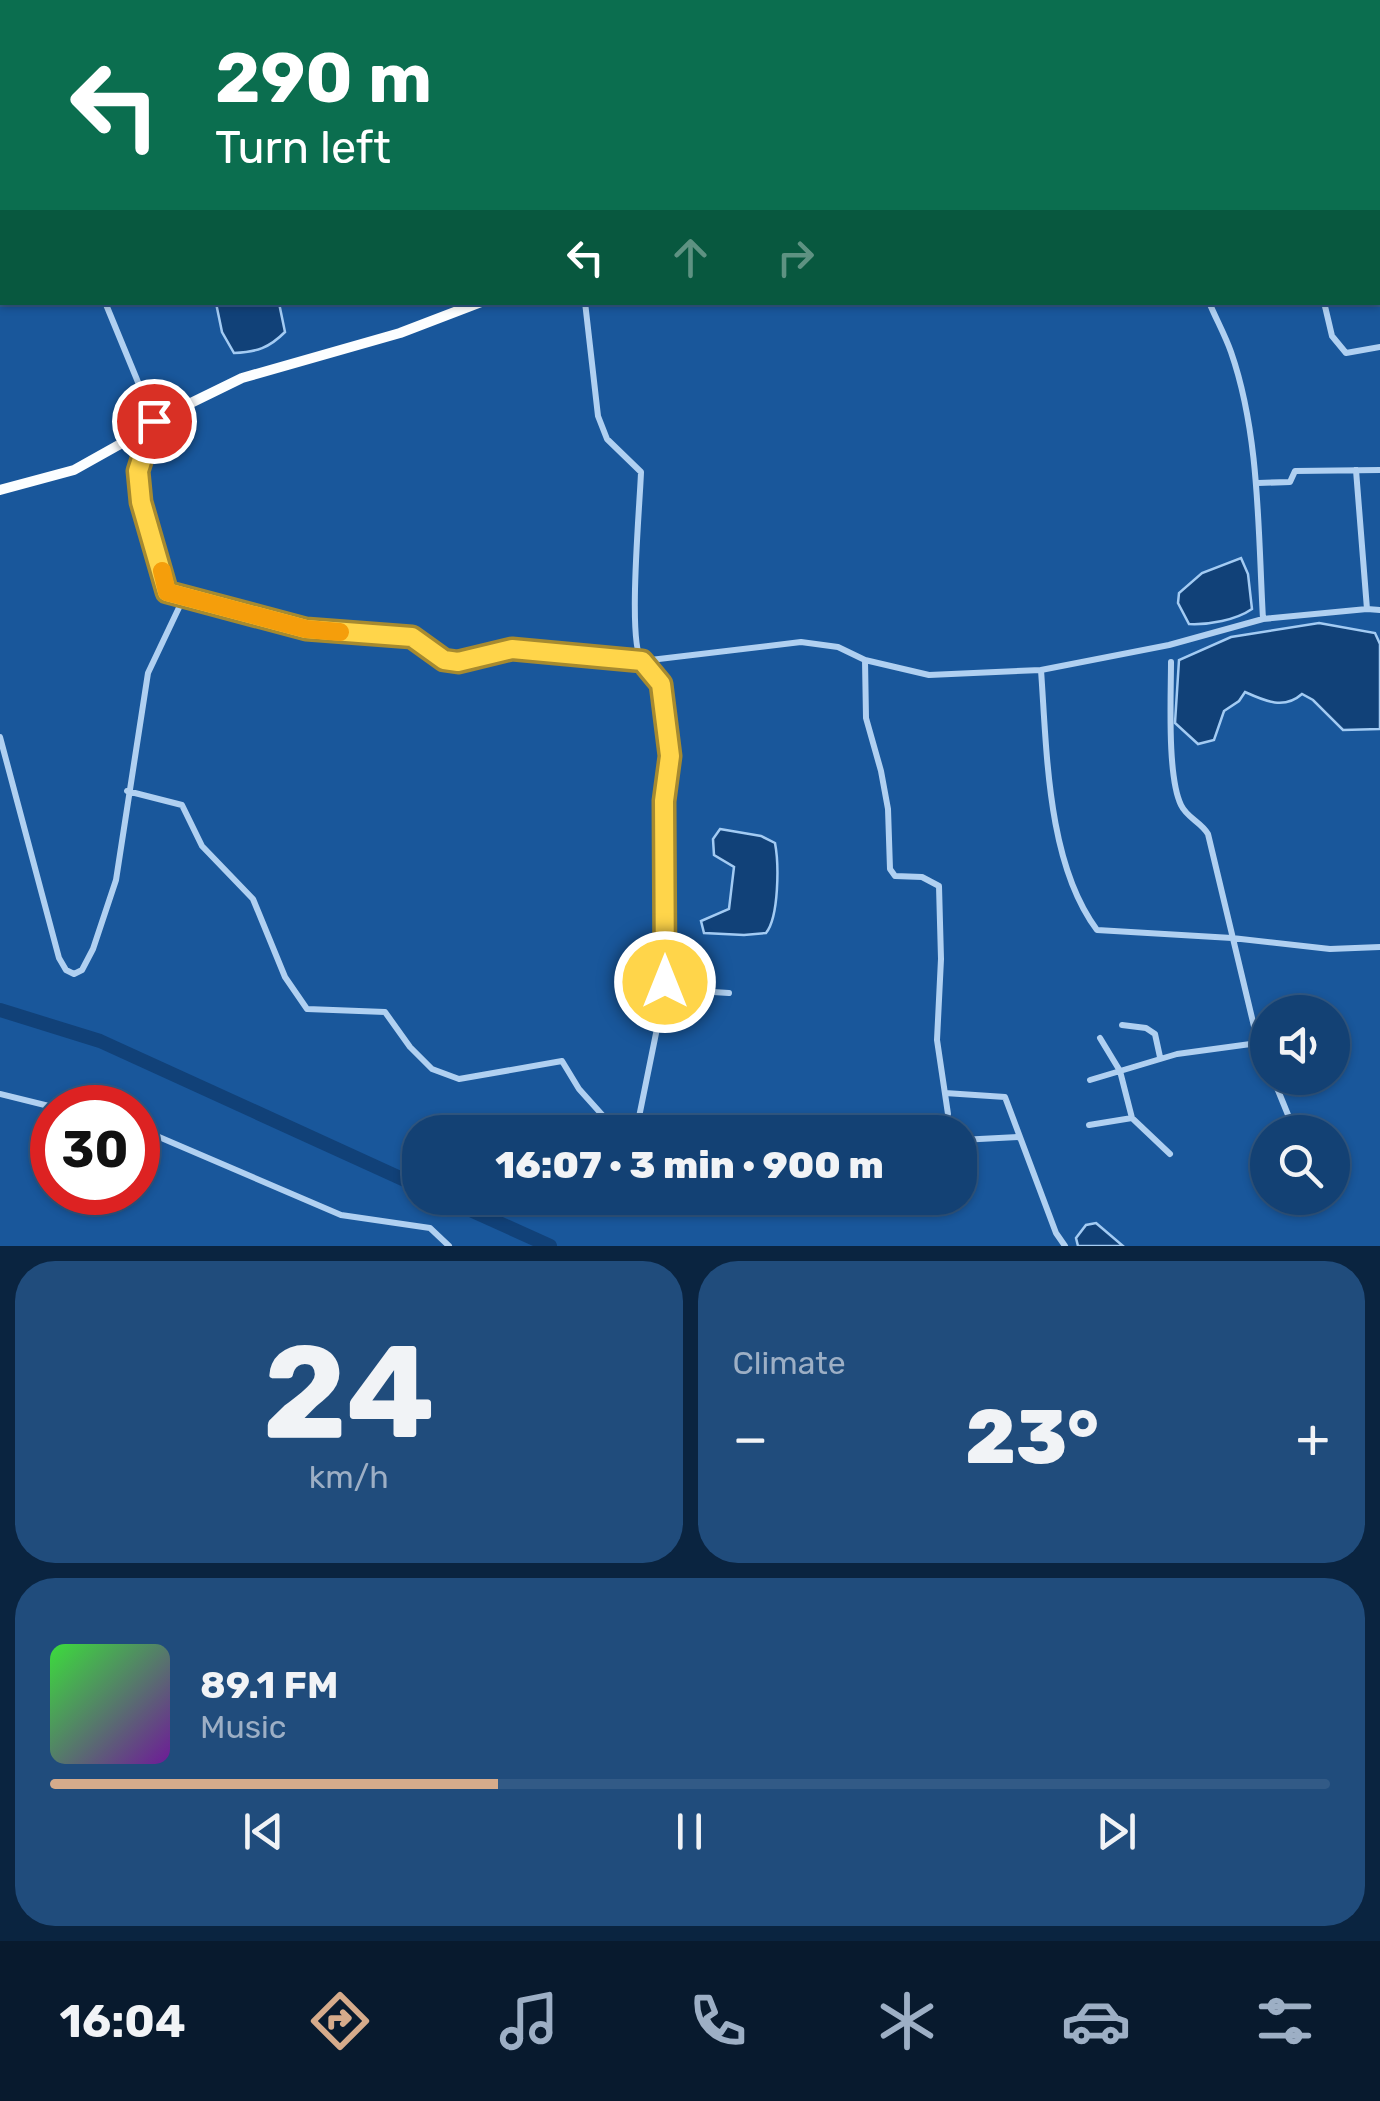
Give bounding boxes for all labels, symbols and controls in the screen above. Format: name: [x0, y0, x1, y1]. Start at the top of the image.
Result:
text: 290 m: [215, 37, 432, 120]
icon: left: [50, 40, 180, 170]
text: Turn left: [215, 121, 391, 174]
icon: left: [558, 230, 613, 285]
icon: ahead: [663, 230, 718, 285]
icon: right: [768, 230, 823, 285]
pin: [112, 379, 197, 464]
icon: arrive: [127, 394, 182, 449]
position arrow: [613, 930, 717, 1034]
map controls: [1250, 995, 1350, 1215]
button: sound: [1250, 995, 1350, 1095]
speed limit sign: 30: [30, 1085, 160, 1215]
button: search: [1250, 1115, 1350, 1215]
text: 16:07 · 3 min · 900 m: [495, 1142, 884, 1188]
text: 24: [262, 1315, 435, 1470]
text: Climate: [733, 1344, 846, 1382]
text: 23°: [965, 1393, 1099, 1482]
text: −: [733, 1406, 768, 1471]
text: +: [1296, 1406, 1330, 1471]
text: km/h: [309, 1458, 389, 1496]
text: 89.1 FM: [200, 1662, 338, 1708]
text: Music: [200, 1708, 286, 1746]
icon: previous: [236, 1804, 291, 1859]
icon: pause: [662, 1804, 717, 1859]
icon: next: [1089, 1804, 1144, 1859]
icon: directions: [305, 1986, 375, 2056]
icon: music: [494, 1986, 564, 2056]
icon: phone: [683, 1986, 753, 2056]
icon: climate: [872, 1986, 942, 2056]
icon: car: [1061, 1986, 1131, 2056]
icon: filters: [1250, 1986, 1320, 2056]
text: 16:04: [60, 1995, 186, 2048]

